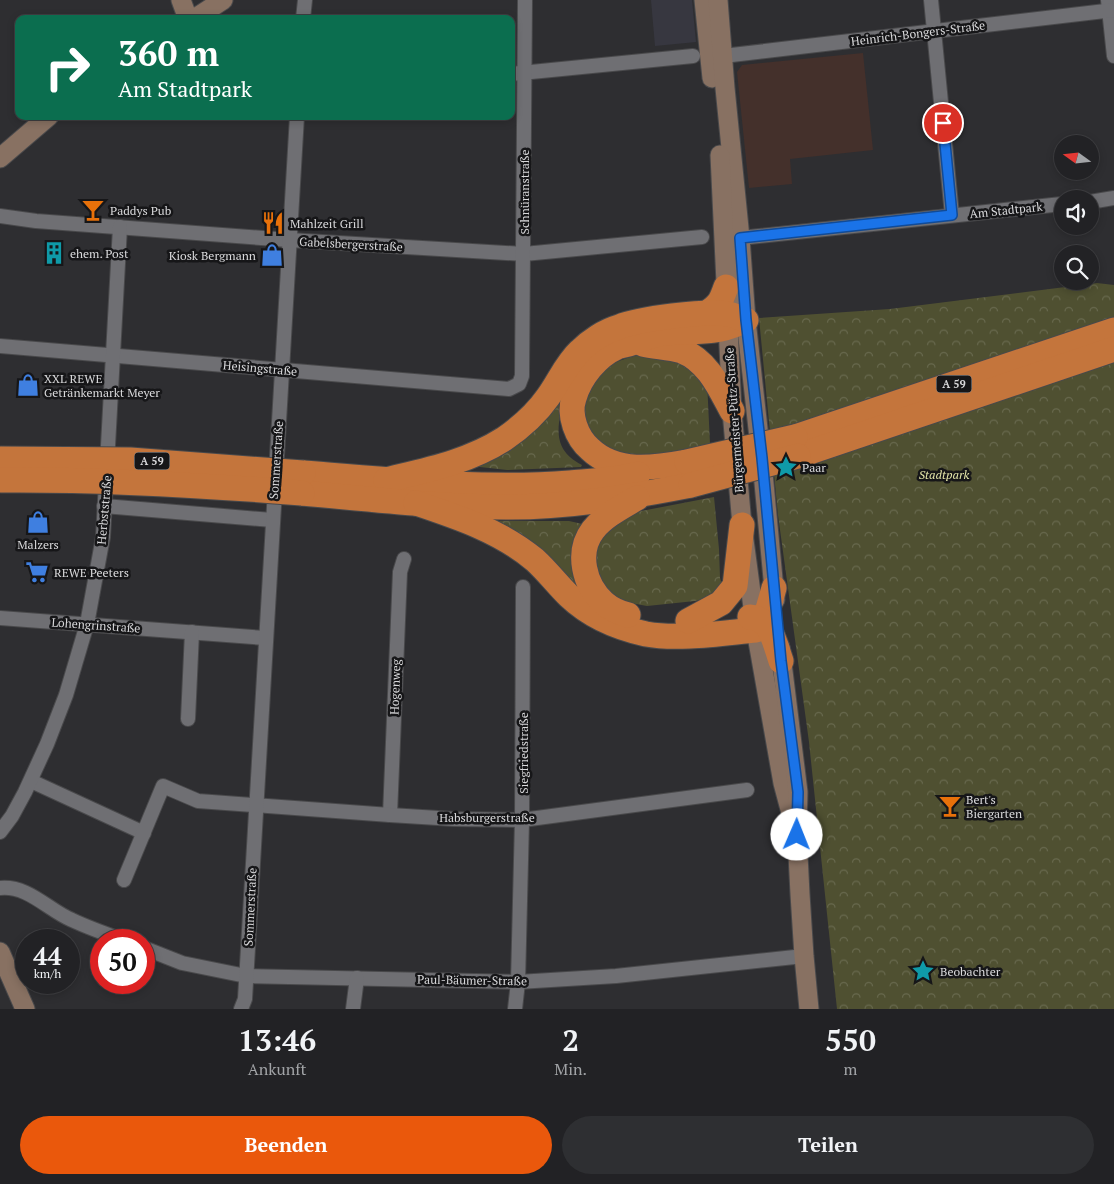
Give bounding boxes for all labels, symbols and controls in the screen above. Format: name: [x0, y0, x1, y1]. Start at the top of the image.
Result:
street label: Heinrich-Bongers-Straße: [850, 17, 986, 49]
text: 360 m: [118, 30, 219, 76]
icon: right: [35, 35, 100, 100]
text: Am Stadtpark: [118, 74, 252, 103]
pin: [922, 102, 964, 144]
icon: arrive: [929, 109, 957, 137]
north arrow: [1054, 135, 1099, 180]
map controls: [1054, 135, 1099, 290]
street label: Schnüranstraße: [517, 150, 532, 234]
button: sound: [1054, 190, 1099, 235]
bar icon: Paddys Pub: [80, 197, 106, 223]
street label: Am Stadtpark: [969, 199, 1044, 221]
place label: Paddys Pub: [110, 203, 172, 218]
restaurant icon: Mahlzeit Grill: [260, 210, 286, 236]
place label: Mahlzeit Grill: [290, 216, 364, 231]
street label: Gabelsbergerstraße: [299, 234, 403, 254]
building icon: ehem. Post: [41, 240, 67, 266]
shop icon: Kiosk Bergmann: [259, 242, 285, 268]
button: search: [1054, 245, 1099, 290]
place label: ehem. Post: [70, 246, 129, 261]
place label: Kiosk Bergmann: [169, 248, 256, 263]
street label: Bürgermeister-Pütz-Straße: [721, 347, 747, 493]
street label: Heisingstraße: [222, 357, 298, 379]
place label: XXL REWE Getränkemarkt Meyer: [44, 371, 160, 400]
shop icon: XXL REWE Getränkemarkt Meyer: [15, 372, 41, 398]
road number: A 59: [936, 376, 972, 392]
street label: Sommerstraße: [266, 420, 286, 500]
road number: A 59: [134, 452, 170, 470]
place icon: Paar: [773, 454, 799, 480]
place label: Paar: [802, 460, 826, 475]
park label: Stadtpark: [919, 467, 970, 482]
street label: Herbststraße: [93, 475, 115, 545]
shop icon: Malzers: [25, 509, 51, 535]
place label: Malzers: [17, 537, 59, 552]
supermarket icon: REWE Peeters: [24, 559, 50, 585]
place label: REWE Peeters: [54, 565, 129, 580]
street label: Lohengrinstraße: [51, 614, 141, 636]
street label: Hogenweg: [387, 658, 403, 715]
street label: Siegfriedstraße: [516, 712, 531, 794]
place label: Bert's Biergarten: [966, 792, 1022, 821]
bar icon: Bert's Biergarten: [937, 793, 963, 819]
position arrow: [770, 808, 822, 860]
street label: Habsburgerstraße: [439, 810, 535, 825]
street label: Sommerstraße: [240, 867, 260, 947]
speed limit sign: 50: [90, 929, 155, 994]
text: 44: [33, 939, 62, 972]
place icon: Beobachter: [910, 958, 936, 984]
place label: Beobachter: [940, 964, 1001, 979]
text: km/h: [34, 966, 61, 981]
street label: Paul-Bäumer-Straße: [417, 972, 527, 988]
text: 13:46: [238, 1020, 316, 1060]
text: 2: [562, 1020, 579, 1060]
text: 550: [825, 1020, 876, 1060]
text: Ankunft: [248, 1058, 306, 1080]
text: Min.: [554, 1058, 587, 1080]
text: m: [844, 1058, 857, 1080]
button: Beenden: [20, 1116, 552, 1174]
button: Teilen: [562, 1116, 1094, 1174]

